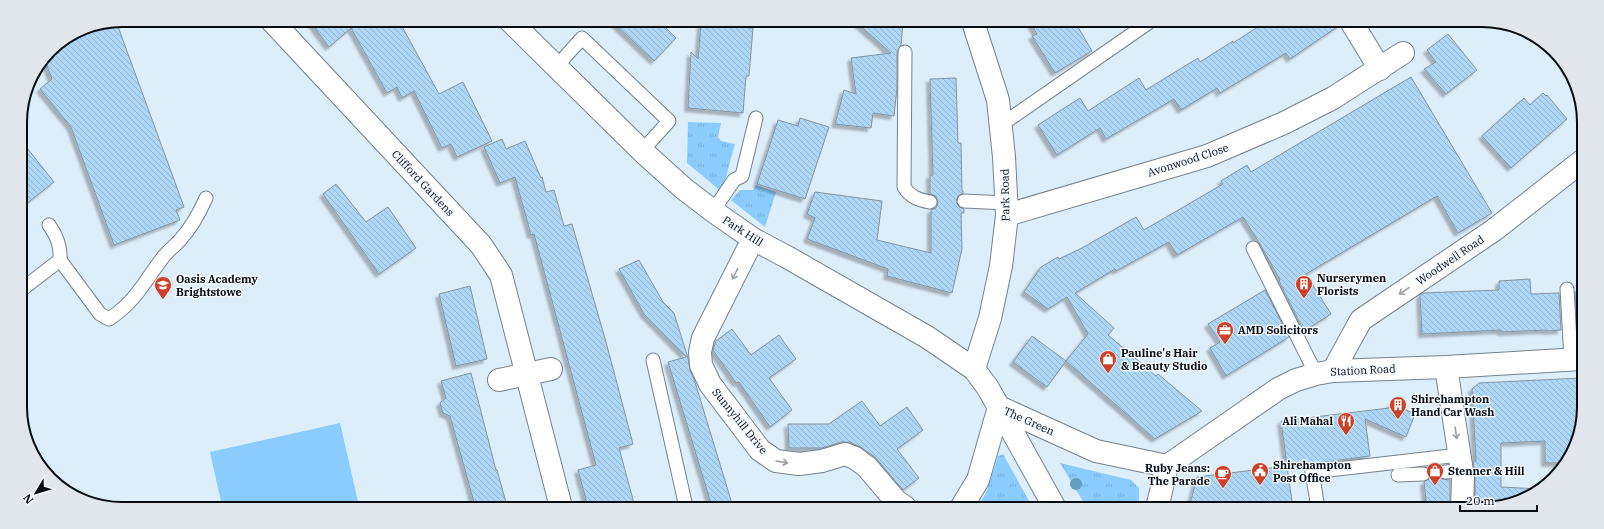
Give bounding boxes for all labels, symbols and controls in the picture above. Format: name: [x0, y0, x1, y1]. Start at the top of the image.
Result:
street label: Avonwood Close: [1146, 140, 1230, 180]
street label: Clifford Gardens: [389, 147, 457, 219]
street label: Park Road: [998, 168, 1012, 222]
street label: Park Hill: [720, 213, 766, 249]
street label: Woodwell Road: [1413, 232, 1487, 288]
one-way arrow: [731, 268, 739, 280]
place label: Nurserymen Florists: [1317, 271, 1386, 298]
place label: Oasis Academy Brightstowe: [176, 272, 258, 299]
building icon: Nurserymen Florists: [1294, 274, 1314, 299]
school or university icon: Oasis Academy Brightstowe: [153, 275, 173, 300]
one-way arrow: [1399, 287, 1410, 295]
office icon: AMD Solicitors: [1215, 320, 1235, 345]
place label: AMD Solicitors: [1238, 323, 1318, 337]
place label: Pauline's Hair & Beauty Studio: [1121, 346, 1207, 373]
shop icon: Pauline's Hair & Beauty Studio: [1098, 349, 1118, 374]
street label: Station Road: [1330, 361, 1396, 379]
street label: Sunnyhill Drive: [709, 385, 771, 457]
place label: Shirehampton Hand Car Wash: [1411, 392, 1494, 419]
building icon: Shirehampton Hand Car Wash: [1388, 395, 1408, 420]
street label: The Green: [1001, 404, 1057, 438]
restaurant icon: Ali Mahal: [1336, 411, 1356, 436]
place label: Ali Mahal: [1282, 414, 1333, 428]
one-way arrow: [1452, 426, 1460, 439]
one-way arrow: [775, 458, 788, 466]
place label: Shirehampton Post Office: [1273, 458, 1351, 485]
place label: Ruby Jeans: The Parade: [1145, 461, 1210, 488]
public building icon: Shirehampton Post Office: [1250, 461, 1270, 486]
shop icon: Stenner & Hill: [1425, 461, 1445, 486]
cafe icon: Ruby Jeans: The Parade: [1213, 464, 1233, 489]
place label: Stenner & Hill: [1448, 464, 1525, 478]
north arrow: [16, 473, 56, 513]
scale bar: [1460, 487, 1537, 513]
text: N: [20, 491, 36, 507]
text: 20 m: [1466, 493, 1495, 508]

